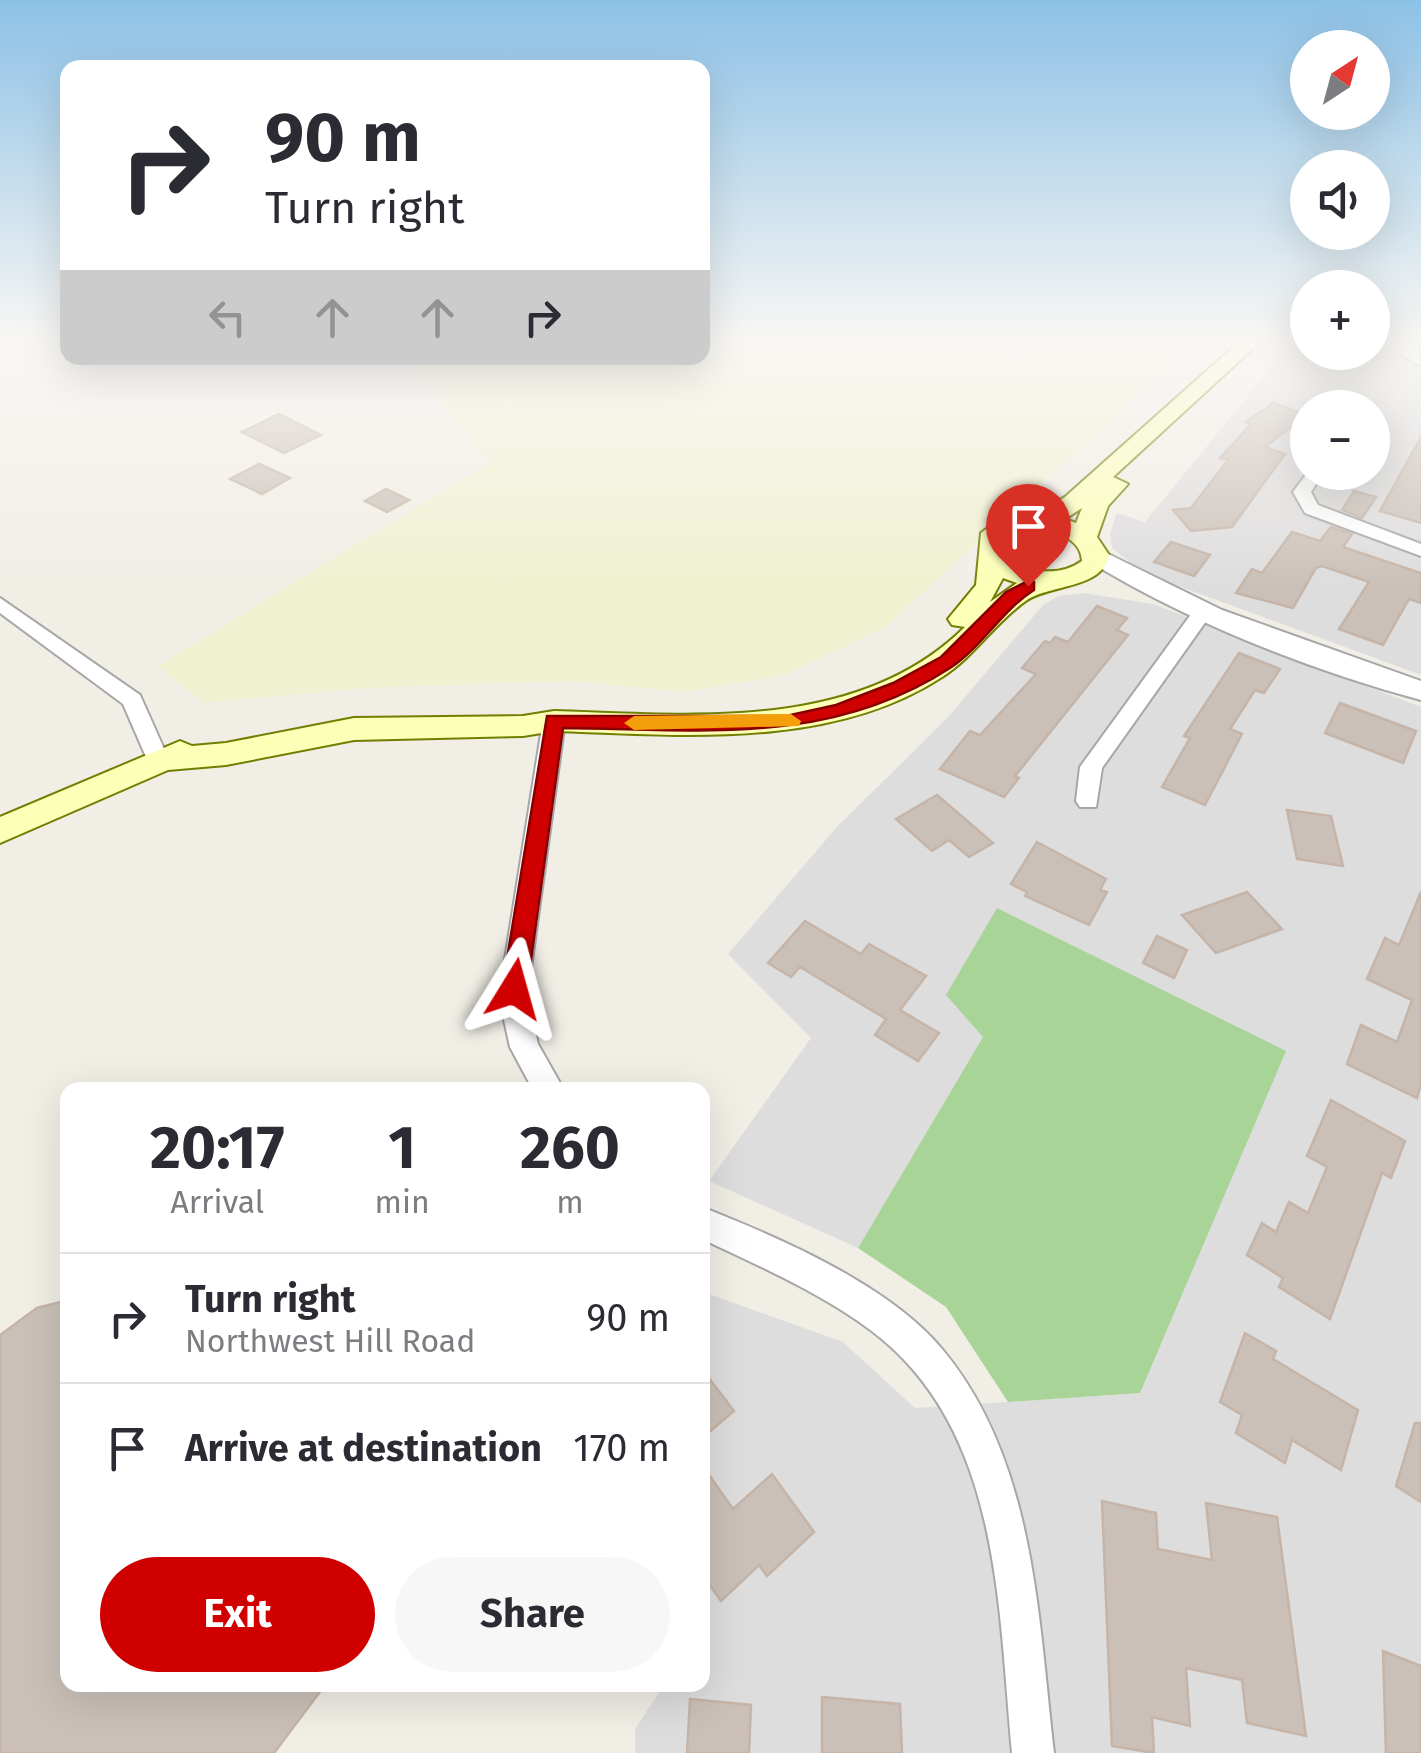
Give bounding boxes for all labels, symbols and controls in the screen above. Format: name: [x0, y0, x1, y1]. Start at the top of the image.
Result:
north arrow: [1290, 30, 1390, 130]
map controls: [1290, 30, 1390, 490]
text: 90 m: [265, 96, 421, 180]
icon: right: [100, 100, 230, 230]
button: sound: [1290, 150, 1390, 250]
text: Turn right: [265, 181, 464, 235]
button: +: [1290, 270, 1390, 370]
icon: left: [200, 290, 255, 345]
icon: ahead: [305, 290, 360, 345]
icon: ahead: [410, 290, 465, 345]
icon: right: [515, 290, 570, 345]
button: −: [1290, 390, 1390, 490]
pin: [986, 484, 1071, 587]
icon: arrive: [1001, 499, 1056, 554]
position arrow: [462, 937, 566, 1041]
text: 20:17: [150, 1112, 285, 1184]
text: 1: [388, 1112, 416, 1184]
text: 260: [520, 1112, 620, 1184]
text: Arrival: [170, 1183, 264, 1221]
text: min: [375, 1183, 430, 1221]
text: m: [556, 1183, 584, 1221]
text: Turn right: [185, 1276, 355, 1322]
icon: right: [100, 1291, 155, 1346]
text: 90 m: [586, 1295, 670, 1341]
text: Northwest Hill Road: [185, 1322, 475, 1360]
icon: arrive: [100, 1421, 155, 1476]
text: Arrive at destination: [185, 1425, 542, 1471]
text: 170 m: [573, 1425, 670, 1471]
button: Exit: [100, 1557, 375, 1672]
button: Share: [395, 1557, 670, 1672]

